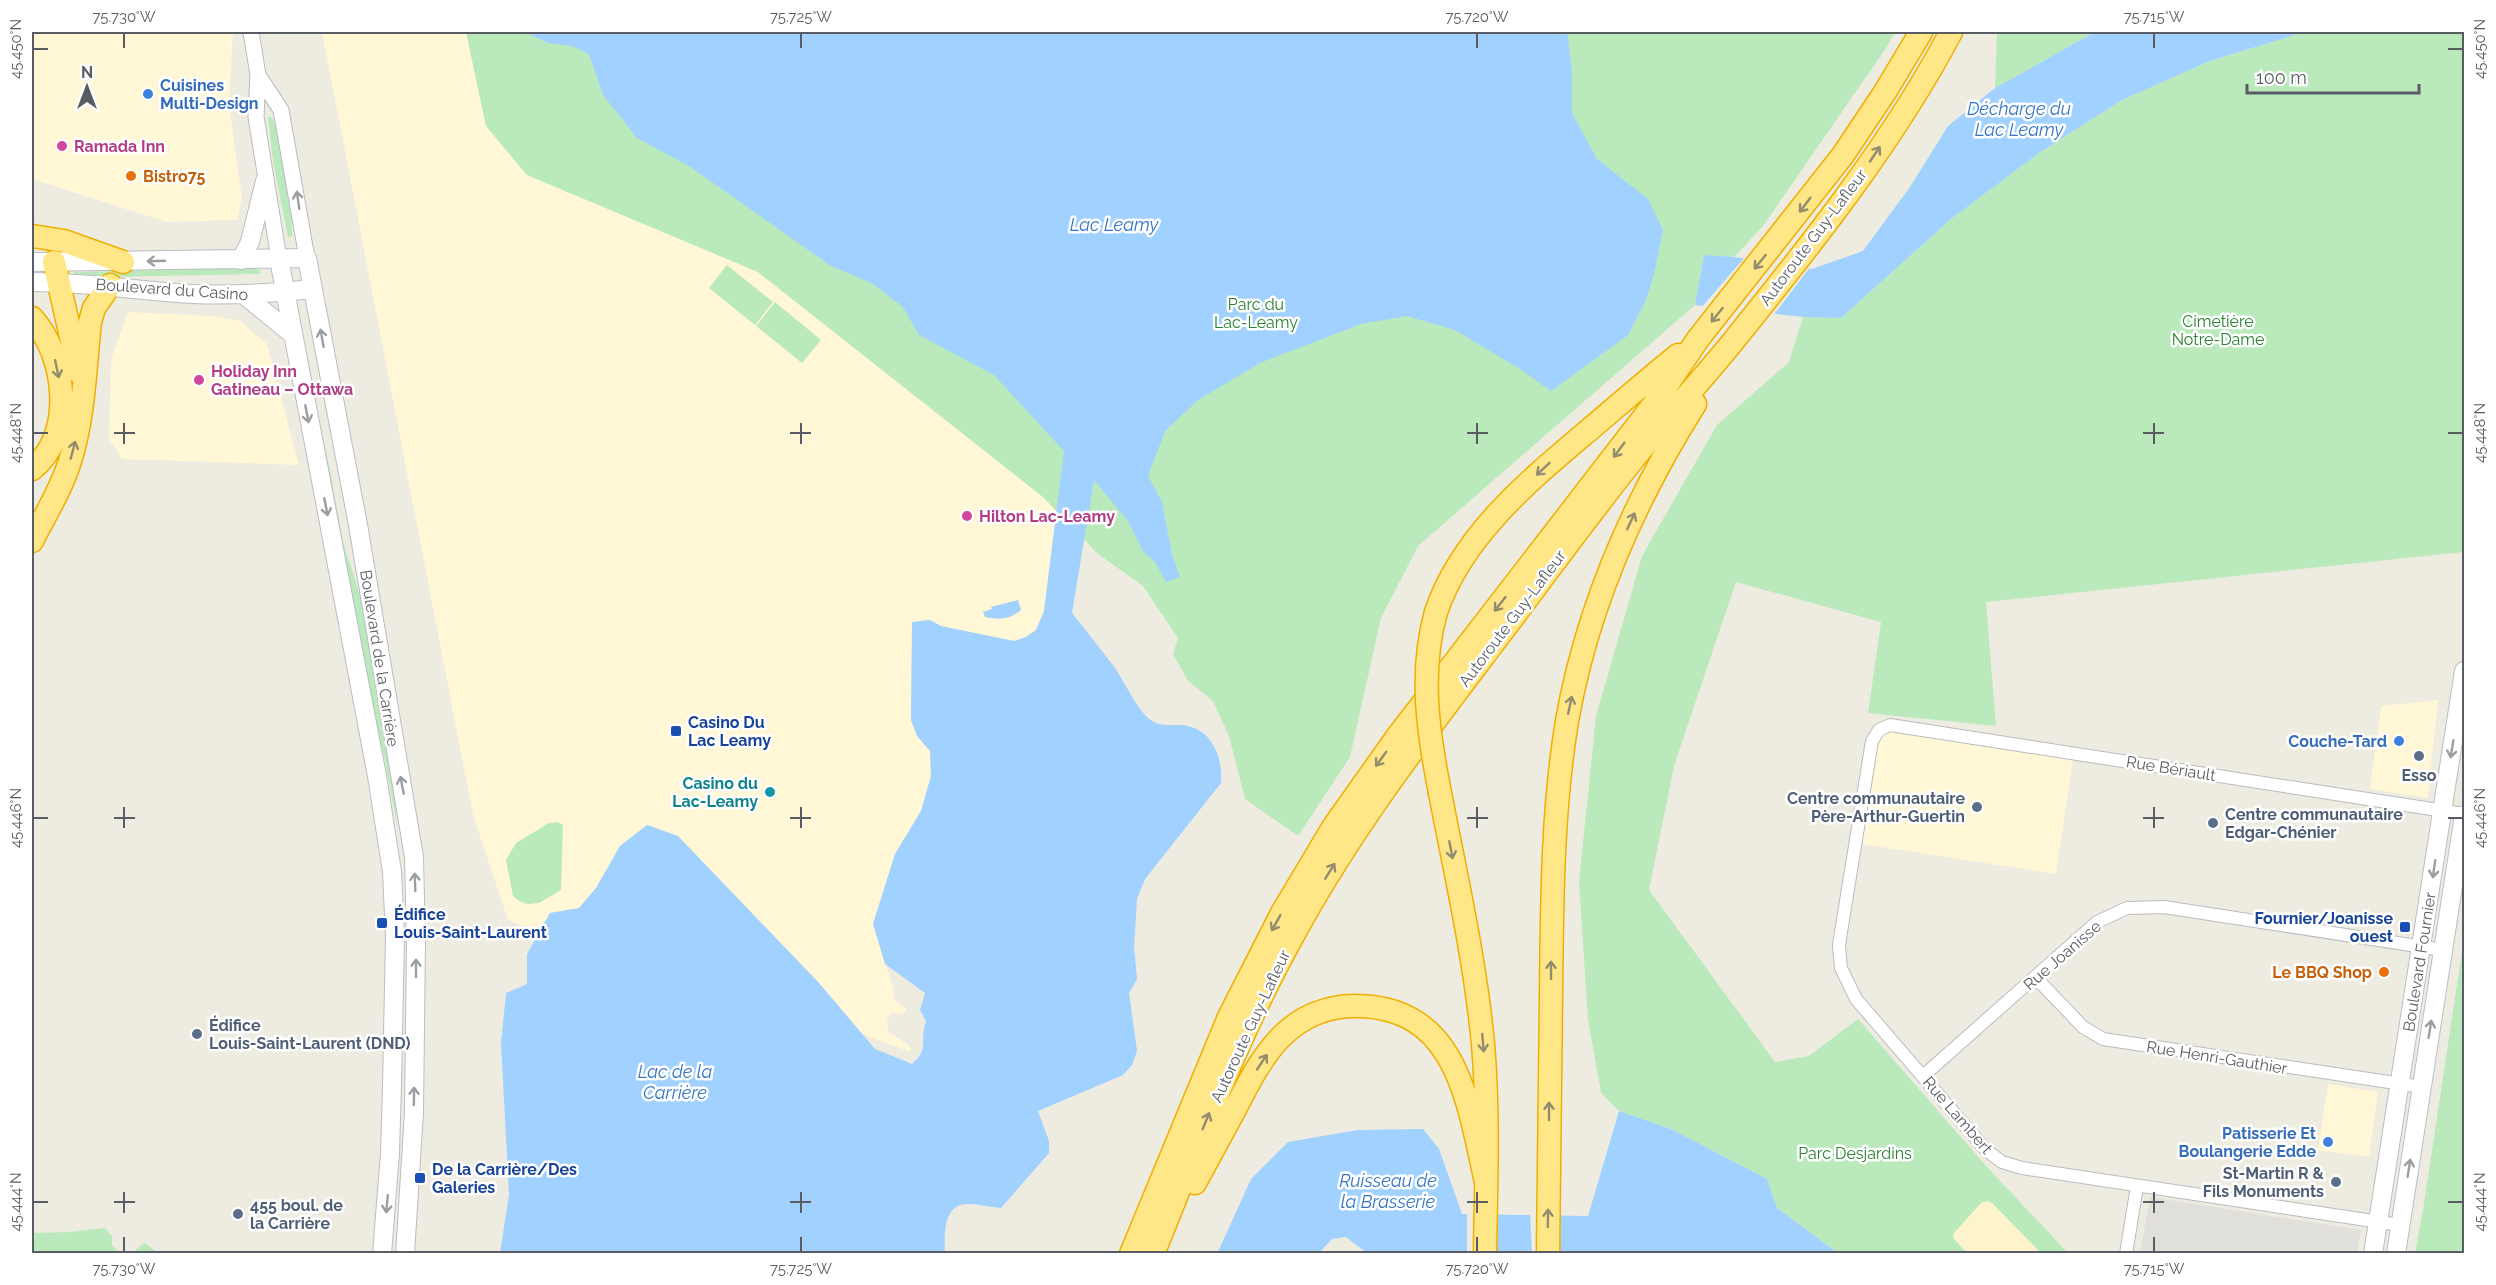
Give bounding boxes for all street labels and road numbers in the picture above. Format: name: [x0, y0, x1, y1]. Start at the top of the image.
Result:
street label: Autoroute Guy-Lafleur: [1756, 165, 1871, 309]
street label: Boulevard du Casino: [95, 275, 249, 304]
street label: Autoroute Guy-Lafleur: [1455, 546, 1570, 690]
street label: Boulevard de la Carrière: [356, 568, 403, 748]
street label: Rue Bériault: [2125, 752, 2218, 785]
street label: Boulevard Fournier: [2399, 891, 2440, 1033]
street label: Rue Joanisse: [2020, 917, 2105, 994]
street label: Autoroute Guy-Lafleur: [1207, 947, 1294, 1105]
street label: Rue Henri-Gauthier: [2145, 1037, 2289, 1078]
street label: Rue Lambert: [1919, 1073, 1997, 1158]

